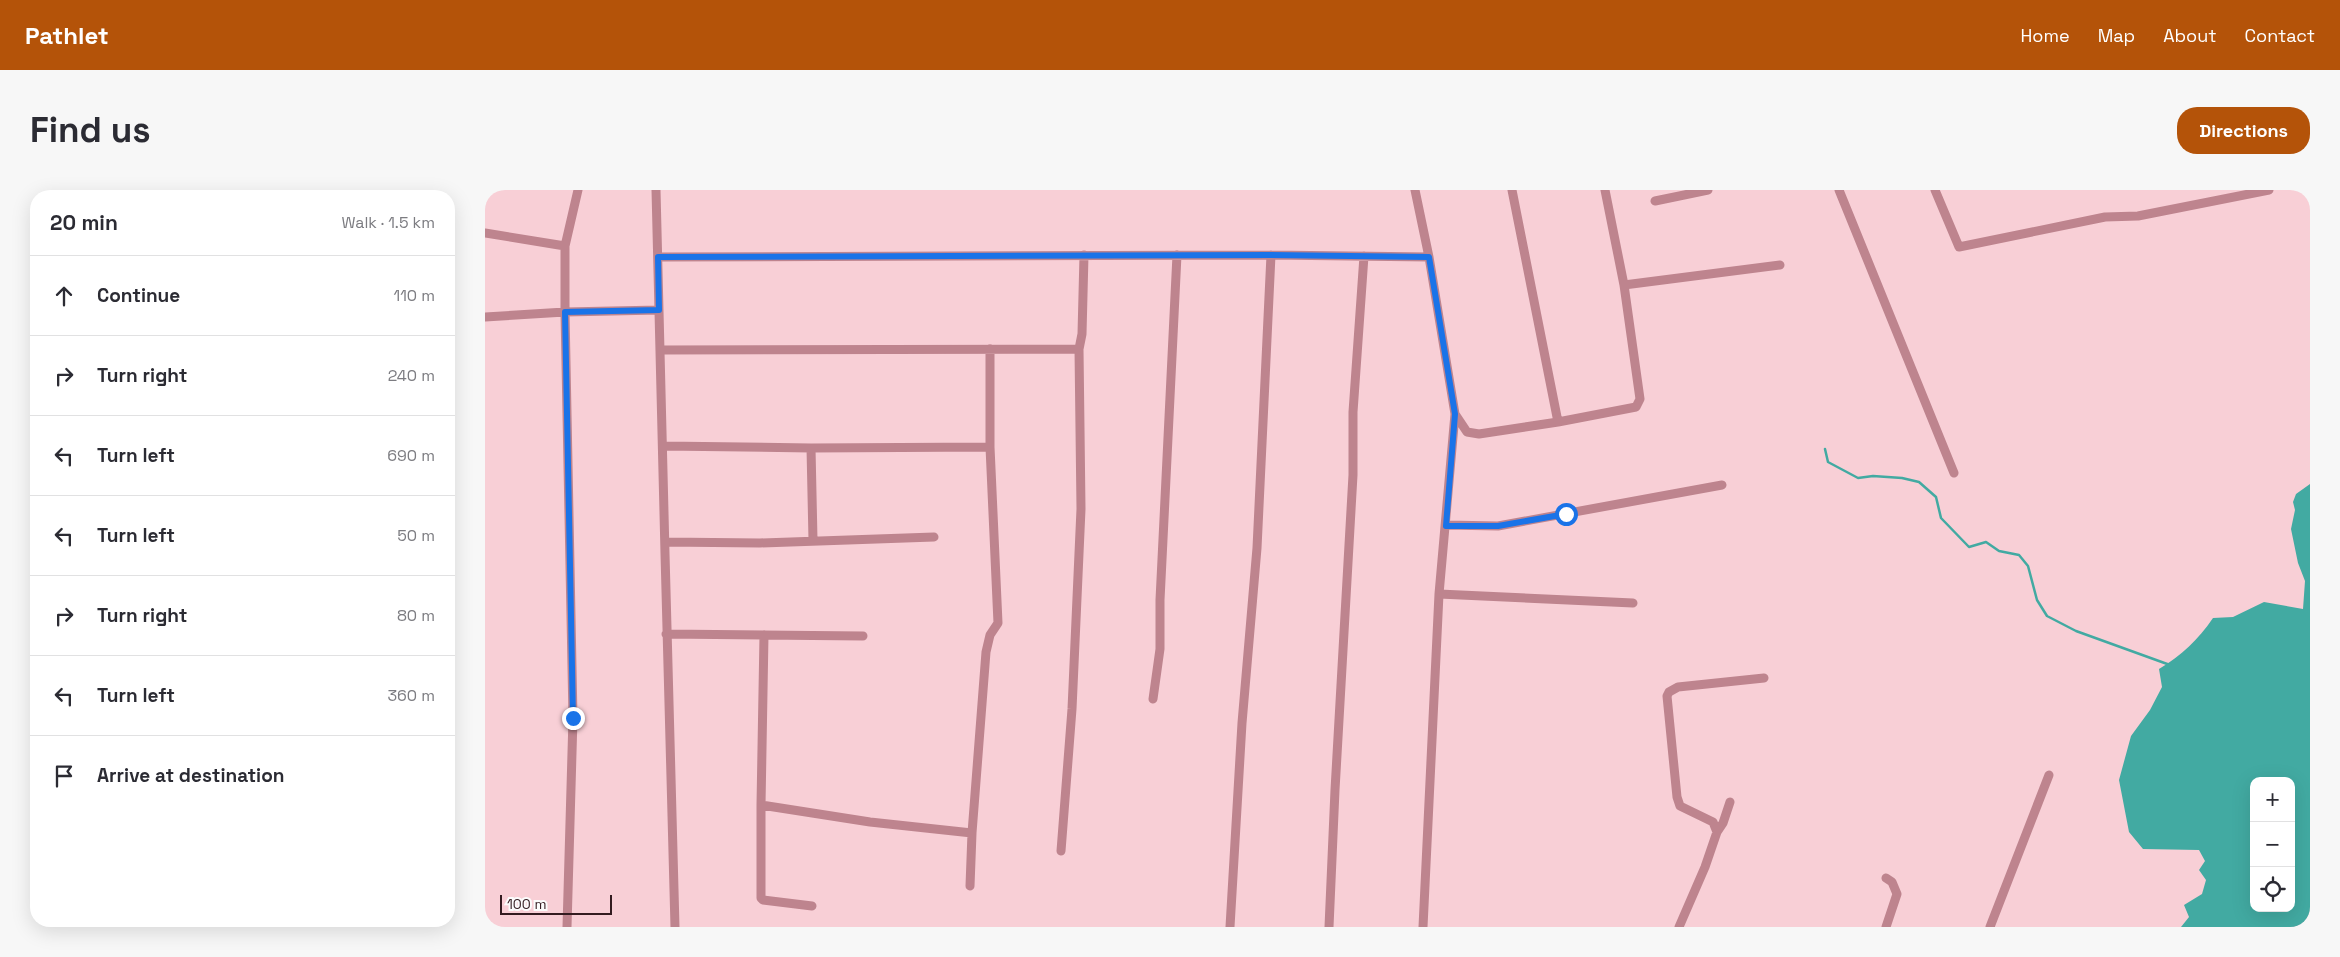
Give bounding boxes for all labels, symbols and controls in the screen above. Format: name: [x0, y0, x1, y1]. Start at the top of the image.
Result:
text: Pathlet: [25, 20, 109, 51]
text: Home: [2021, 24, 2070, 47]
text: Map: [2098, 24, 2135, 47]
text: About: [2163, 24, 2217, 47]
text: Contact: [2245, 24, 2315, 47]
button: Directions: [2177, 107, 2310, 154]
text: Find us: [30, 108, 151, 152]
text: 20 min: [50, 209, 118, 236]
text: Walk · 1.5 km: [341, 212, 435, 233]
icon: ahead: [50, 282, 78, 310]
text: Continue: [97, 283, 180, 308]
text: 110 m: [393, 285, 435, 306]
icon: right: [50, 362, 78, 390]
text: Turn right: [97, 363, 187, 388]
text: 240 m: [388, 365, 435, 386]
icon: left: [50, 442, 78, 470]
text: Turn left: [97, 443, 175, 468]
text: 690 m: [387, 445, 435, 466]
route start: [1555, 503, 1578, 526]
icon: left: [50, 522, 78, 550]
text: Turn left: [97, 523, 175, 548]
text: 50 m: [397, 525, 435, 546]
icon: right: [50, 602, 78, 630]
text: Turn right: [97, 603, 187, 628]
text: 80 m: [397, 605, 435, 626]
icon: left: [50, 682, 78, 710]
text: Turn left: [97, 683, 175, 708]
text: 360 m: [387, 685, 435, 706]
route end: [562, 707, 585, 730]
icon: arrive: [50, 762, 78, 790]
text: Arrive at destination: [97, 763, 285, 788]
map controls: [2250, 777, 2295, 912]
button: +: [2250, 777, 2295, 822]
button: −: [2250, 822, 2295, 867]
button: locate: [2250, 867, 2295, 912]
scale bar: [500, 892, 613, 915]
text: 100 m: [507, 895, 546, 913]

